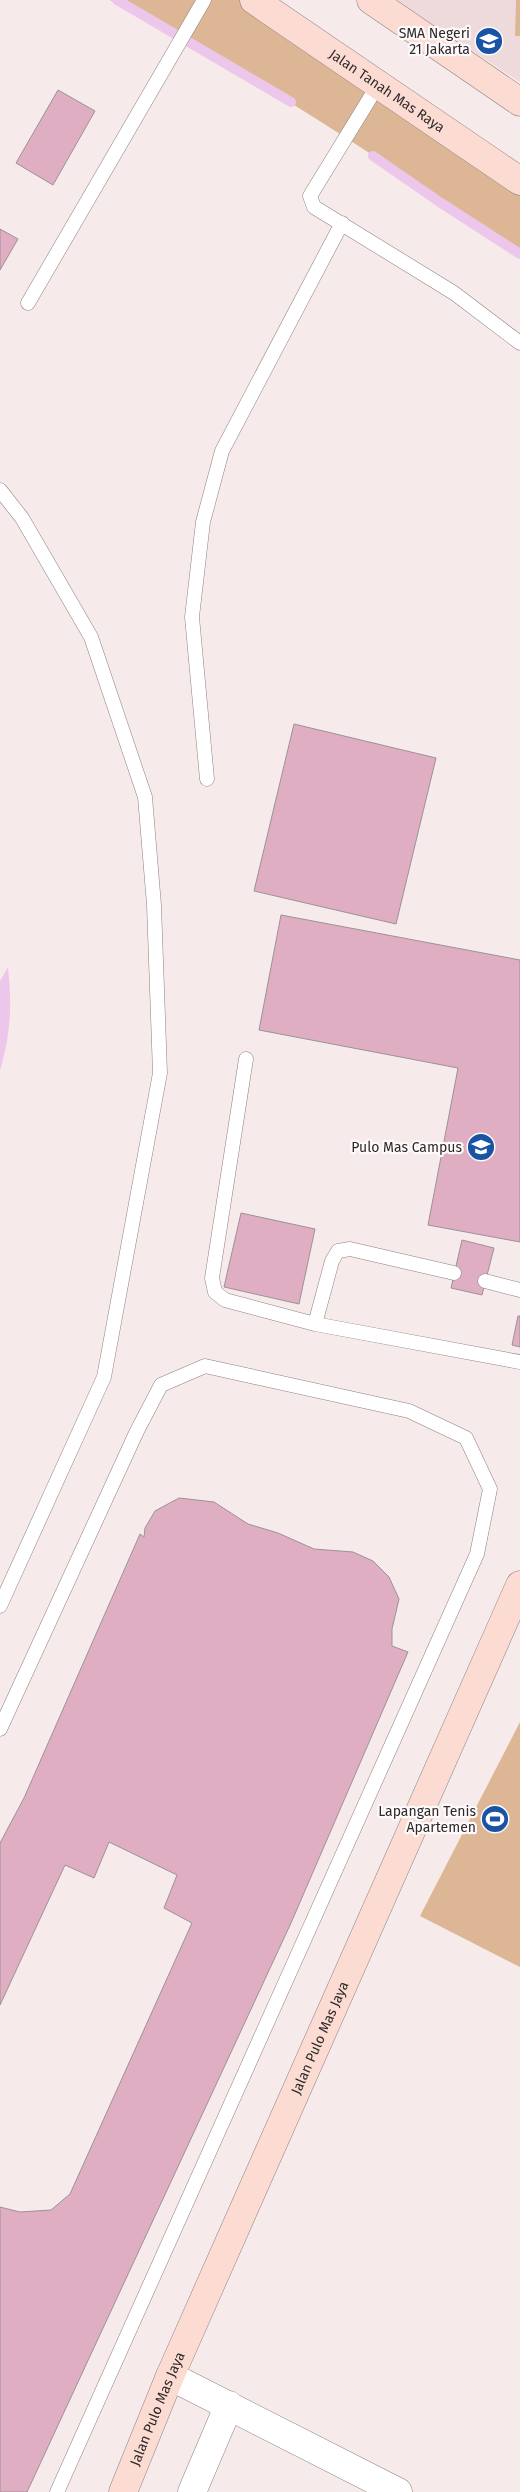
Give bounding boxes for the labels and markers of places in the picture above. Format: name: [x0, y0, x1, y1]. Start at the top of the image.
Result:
place label: SMA Negeri 21 Jakarta: [399, 25, 470, 58]
school or university icon: SMA Negeri 21 Jakarta: [474, 26, 504, 56]
school or university icon: Pulo Mas Campus: [466, 1132, 496, 1162]
place label: Pulo Mas Campus: [351, 1139, 462, 1156]
place label: Lapangan Tenis Apartemen: [378, 1803, 476, 1836]
sports icon: Lapangan Tenis Apartemen: [480, 1804, 510, 1834]

